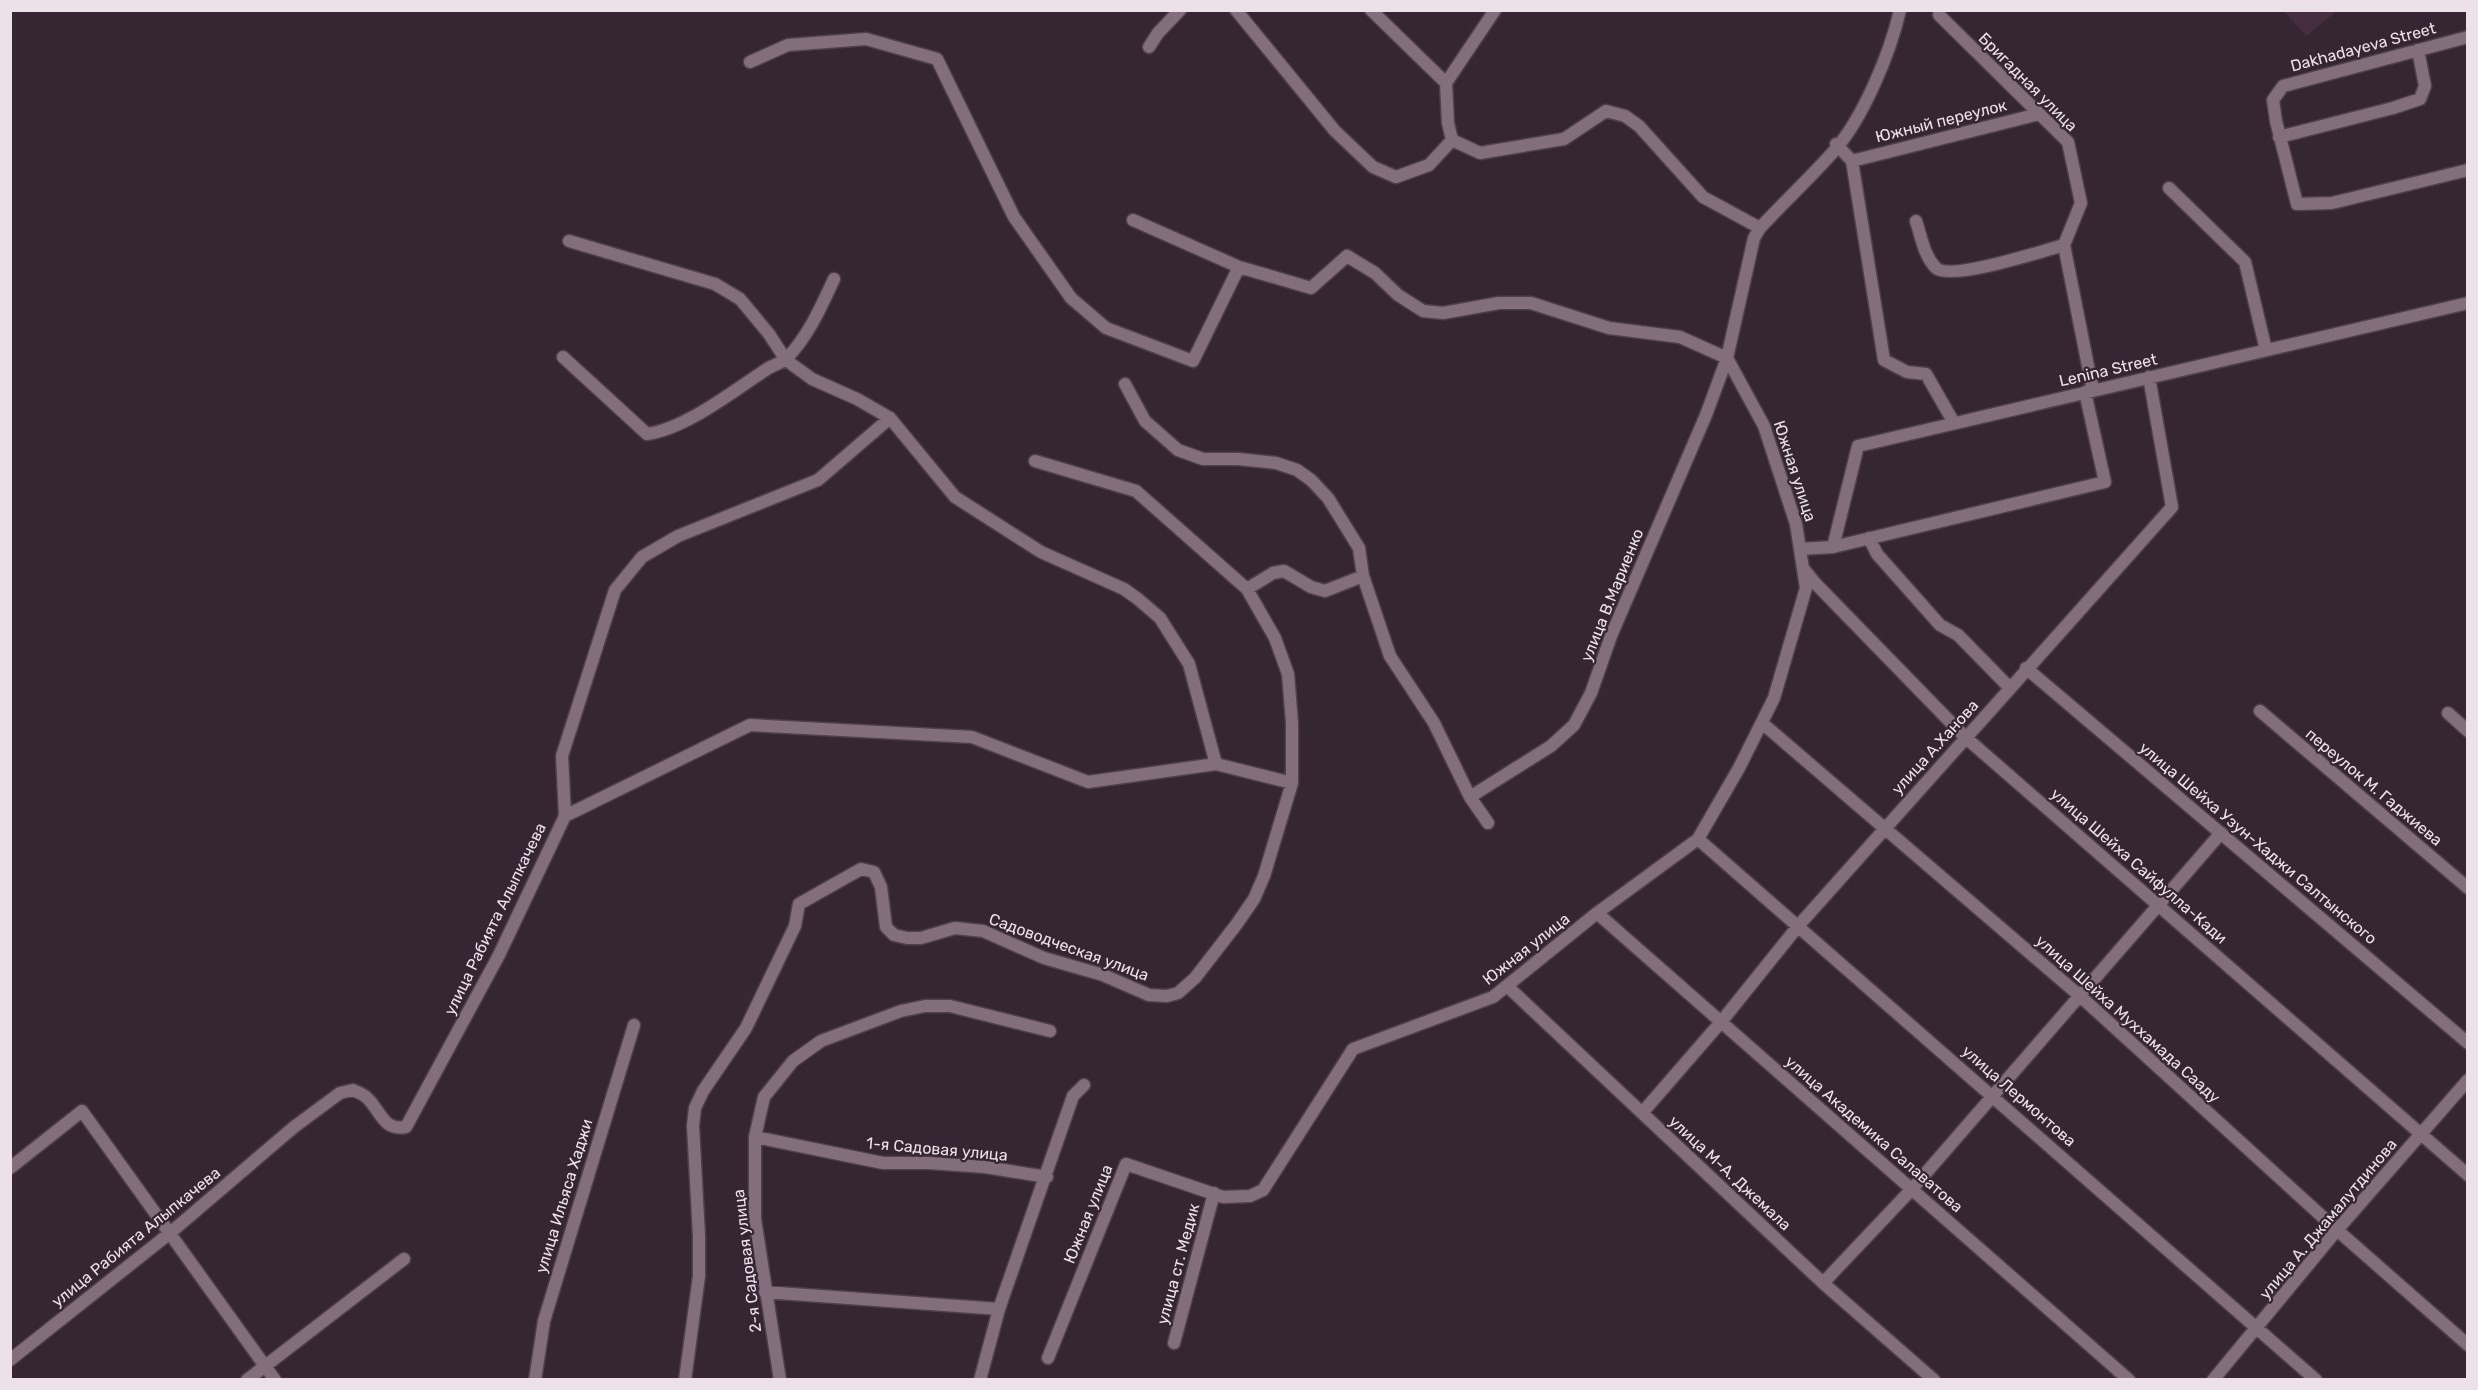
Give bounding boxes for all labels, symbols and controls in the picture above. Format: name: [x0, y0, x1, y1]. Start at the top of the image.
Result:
street label: Dakhadayeva Street: [2288, 18, 2438, 76]
street label: Бригадная улица: [1975, 29, 2081, 135]
street label: Южный переулок: [1873, 95, 2009, 147]
street label: Lenina Street: [2057, 349, 2159, 391]
street label: Южная улица: [1770, 418, 1820, 524]
street label: улица В.Мариенко: [1577, 526, 1647, 664]
street label: улица А.Ханова: [1888, 696, 1982, 798]
street label: переулок М. Гаджиева: [2302, 724, 2446, 850]
street label: улица Шейха Узун-Хаджи Салтынского: [2135, 738, 2381, 948]
street label: улица Шейха Сайфулла-Кади: [2047, 784, 2231, 948]
street label: улица Рабията Алыпкачева: [440, 820, 550, 1018]
street label: Садоводческая улица: [986, 909, 1152, 985]
street label: Южная улица: [1479, 909, 1573, 989]
street label: улица Шейха Муххамада Сааду: [2032, 931, 2224, 1107]
street label: улица Лермонтова: [1958, 1041, 2080, 1151]
street label: улица Академика Салаватова: [1781, 1052, 1967, 1216]
street label: улица М-А. Джемала: [1665, 1112, 1795, 1234]
street label: улица Ильяса Хаджи: [531, 1116, 597, 1276]
street label: 1-я Садовая улица: [865, 1133, 1009, 1165]
street label: улица А. Джамалутдинова: [2255, 1135, 2401, 1303]
street label: Южная улица: [1059, 1162, 1117, 1266]
street label: улица Рабията Алыпкачева: [48, 1163, 224, 1311]
street label: 2-я Садовая улица: [729, 1188, 765, 1334]
street label: улица ст. Медик: [1153, 1201, 1203, 1327]

